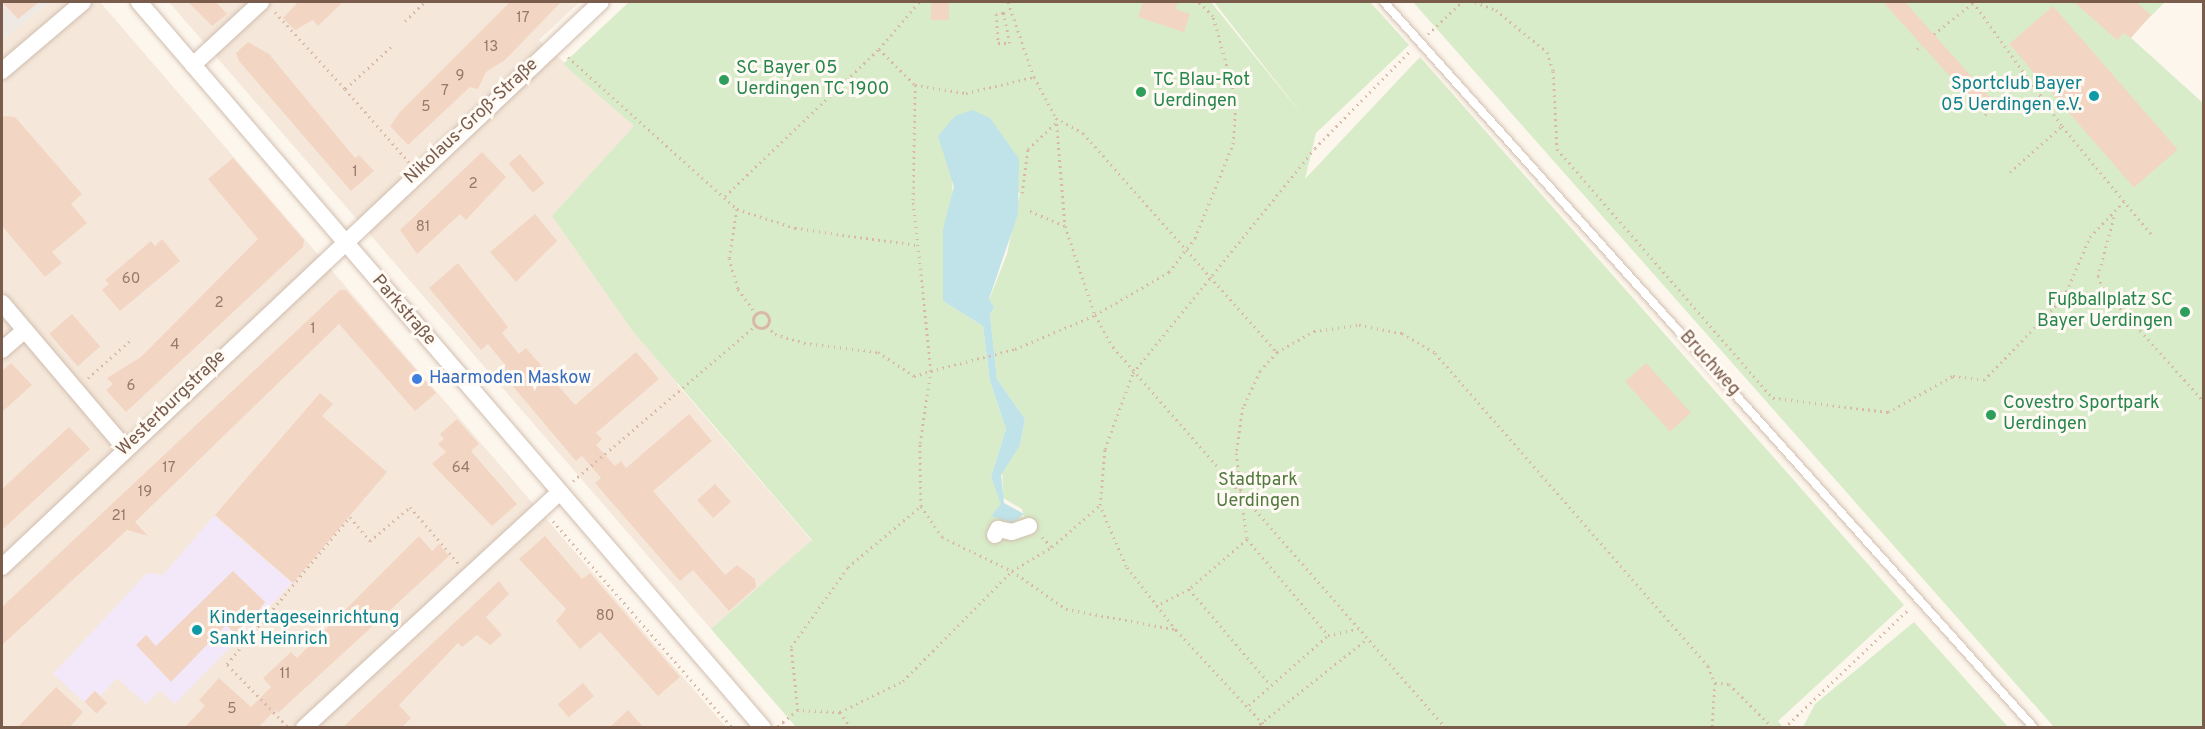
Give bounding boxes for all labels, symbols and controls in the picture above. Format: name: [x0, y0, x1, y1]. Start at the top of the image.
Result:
house number: 17: [516, 10, 530, 28]
house number: 13: [484, 39, 498, 57]
street label: Nikolaus-Groß-Straße: [401, 55, 543, 189]
place label: SC Bayer 05 Uerdingen TC 1900: [736, 59, 890, 101]
house number: 9: [456, 68, 464, 86]
place label: TC Blau-Rot Uerdingen: [1153, 71, 1250, 113]
marker: SC Bayer 05 Uerdingen TC 1900: [717, 73, 731, 87]
place label: Sportclub Bayer 05 Uerdingen e.V.: [1941, 75, 2082, 118]
house number: 7: [441, 83, 449, 101]
marker: TC Blau-Rot Uerdingen: [1134, 85, 1148, 99]
marker: Sportclub Bayer 05 Uerdingen e.V.: [2087, 89, 2101, 103]
house number: 5: [421, 99, 431, 117]
house number: 1: [352, 164, 358, 182]
house number: 2: [468, 176, 478, 194]
house number: 81: [416, 219, 430, 237]
house number: 60: [122, 271, 140, 289]
street label: Parkstraße: [366, 271, 440, 351]
place label: Fußballplatz SC Bayer Uerdingen: [2037, 291, 2173, 334]
house number: 2: [214, 295, 224, 313]
marker: Fußballplatz SC Bayer Uerdingen: [2178, 305, 2192, 319]
house number: 1: [310, 321, 316, 339]
street label: Bruchweg: [1674, 327, 1744, 401]
house number: 4: [170, 337, 180, 355]
street label: Westerburgstraße: [113, 347, 231, 461]
place label: Haarmoden Maskow: [429, 368, 591, 390]
marker: Haarmoden Maskow: [410, 372, 424, 386]
house number: 6: [127, 378, 135, 396]
place label: Covestro Sportpark Uerdingen: [2003, 394, 2160, 436]
marker: Covestro Sportpark Uerdingen: [1984, 408, 1998, 422]
house number: 17: [162, 460, 176, 478]
house number: 64: [452, 460, 470, 478]
park label: Stadtpark Uerdingen: [1216, 471, 1300, 514]
house number: 19: [138, 484, 152, 502]
house number: 21: [112, 508, 126, 526]
house number: 80: [596, 608, 614, 626]
place label: Kindertageseinrichtung Sankt Heinrich: [209, 609, 399, 652]
marker: Kindertageseinrichtung Sankt Heinrich: [190, 623, 204, 637]
house number: 11: [279, 666, 291, 684]
house number: 5: [227, 701, 237, 719]

